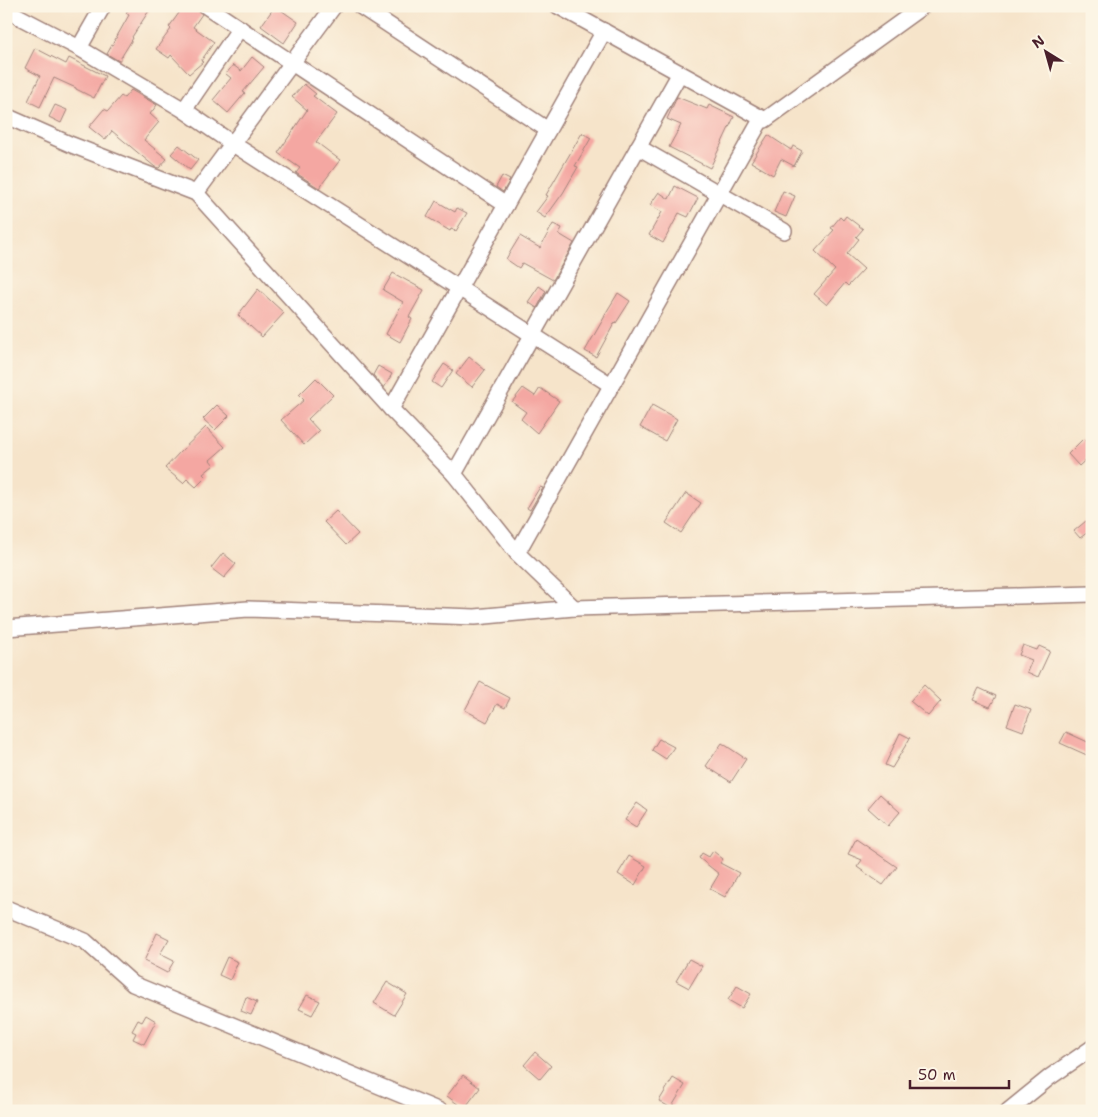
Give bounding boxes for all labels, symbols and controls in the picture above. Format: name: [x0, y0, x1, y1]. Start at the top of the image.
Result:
north arrow: [1020, 28, 1070, 78]
text: N: [1028, 31, 1048, 52]
scale bar: [910, 1057, 1009, 1089]
text: 50 m: [918, 1065, 956, 1085]

